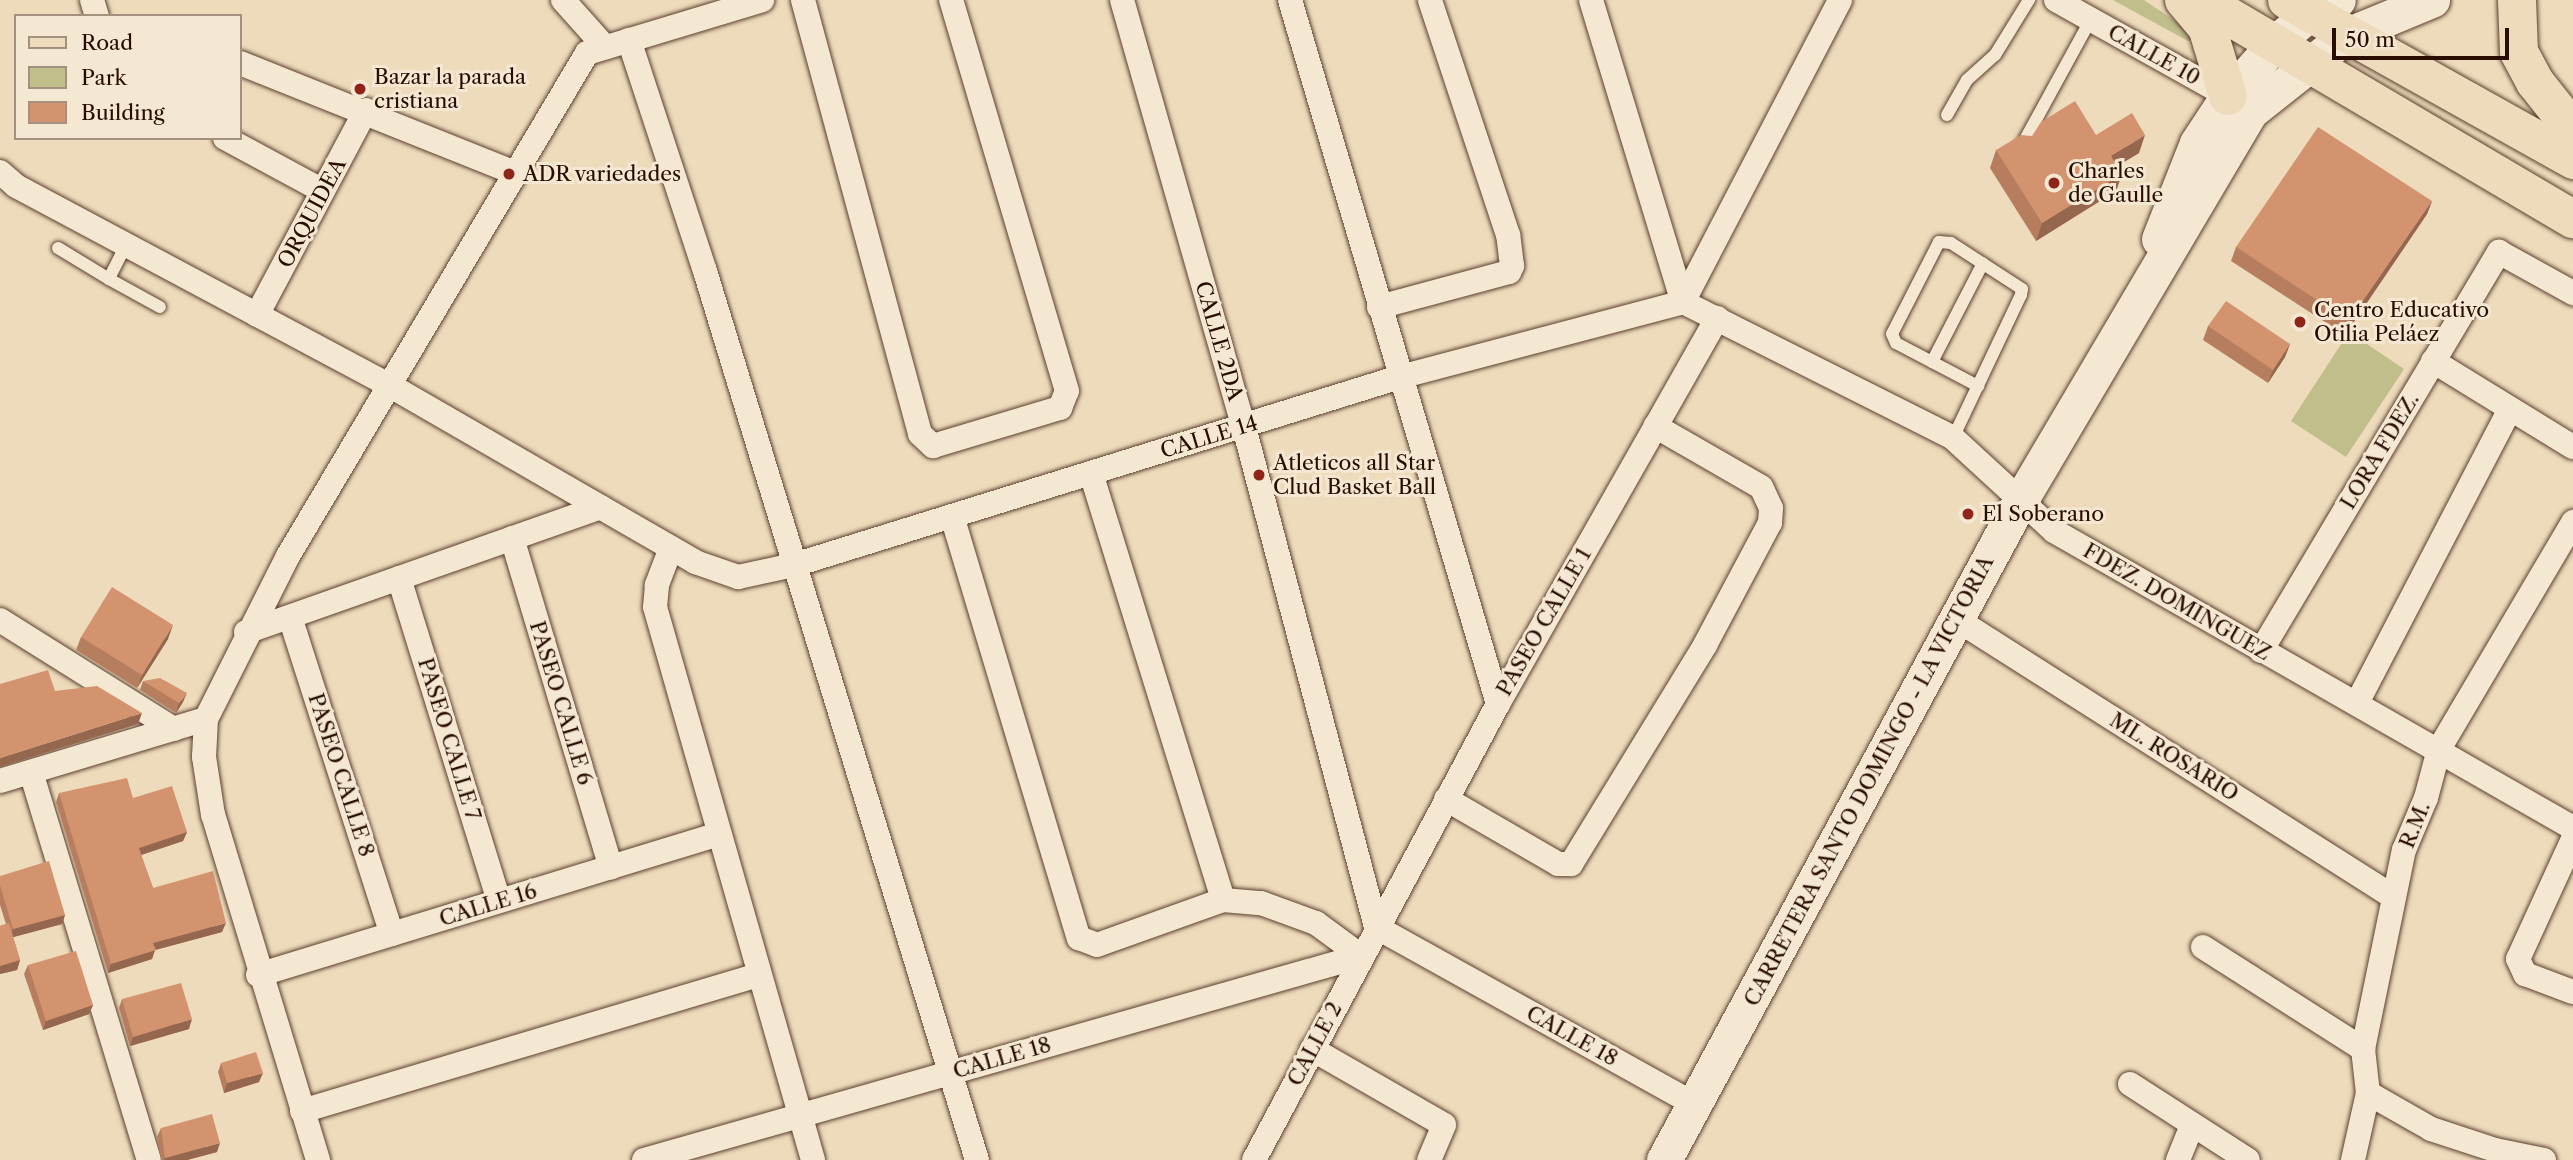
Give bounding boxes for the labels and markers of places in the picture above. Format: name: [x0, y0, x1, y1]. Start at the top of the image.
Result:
place label: Bazar la parada cristiana: [374, 64, 527, 114]
marker: Bazar la parada cristiana: [352, 81, 368, 97]
place label: Charles de Gaulle: [2068, 158, 2163, 208]
place label: ADR variedades: [523, 161, 683, 187]
marker: ADR variedades: [501, 166, 517, 182]
marker: Charles de Gaulle: [2046, 175, 2062, 191]
place label: Centro Educativo Otilia Peláez: [2314, 297, 2489, 347]
marker: Centro Educativo Otilia Peláez: [2292, 314, 2308, 330]
place label: Atleticos all Star Clud Basket Ball: [1273, 450, 1436, 500]
marker: Atleticos all Star Clud Basket Ball: [1251, 467, 1267, 483]
place label: El Soberano: [1982, 501, 2104, 527]
marker: El Soberano: [1960, 506, 1976, 522]

